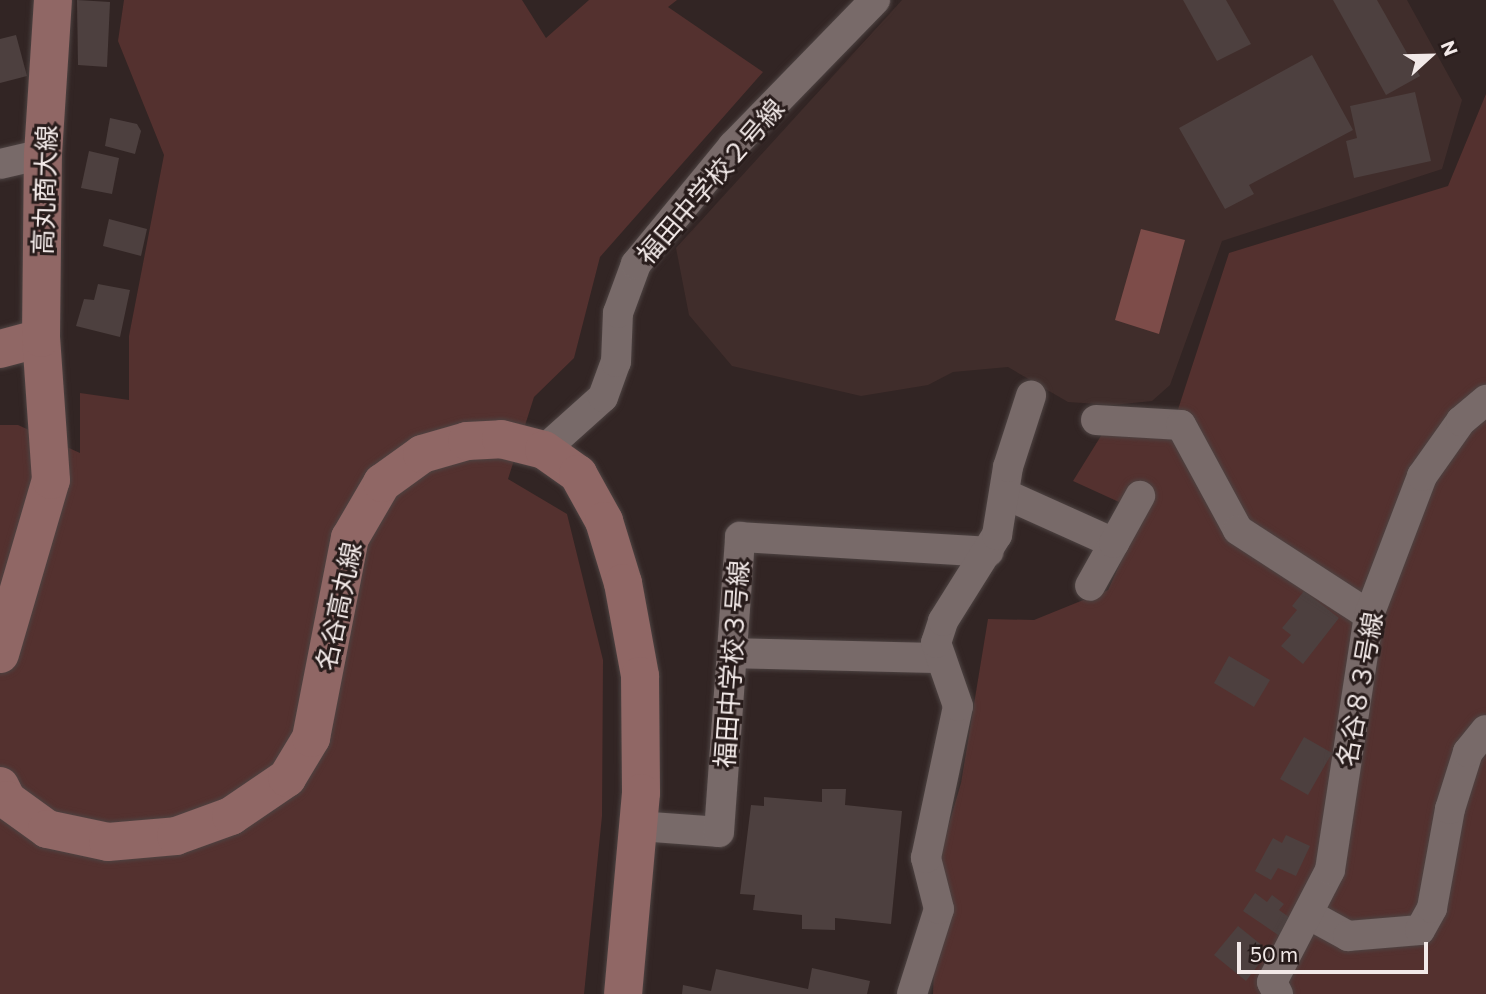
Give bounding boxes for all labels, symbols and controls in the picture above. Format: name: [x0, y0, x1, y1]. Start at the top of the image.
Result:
north arrow: [1395, 21, 1465, 91]
text: N: [1437, 37, 1463, 59]
street label: 福田中学校２号線: [630, 92, 790, 270]
street label: 高丸商大線: [26, 124, 62, 256]
street label: 名谷高丸線: [309, 539, 367, 673]
street label: 福田中学校３号線: [708, 559, 754, 769]
street label: 名谷８３号線: [1330, 609, 1388, 769]
scale bar: [1241, 928, 1432, 972]
text: 50 m: [1250, 941, 1298, 966]

